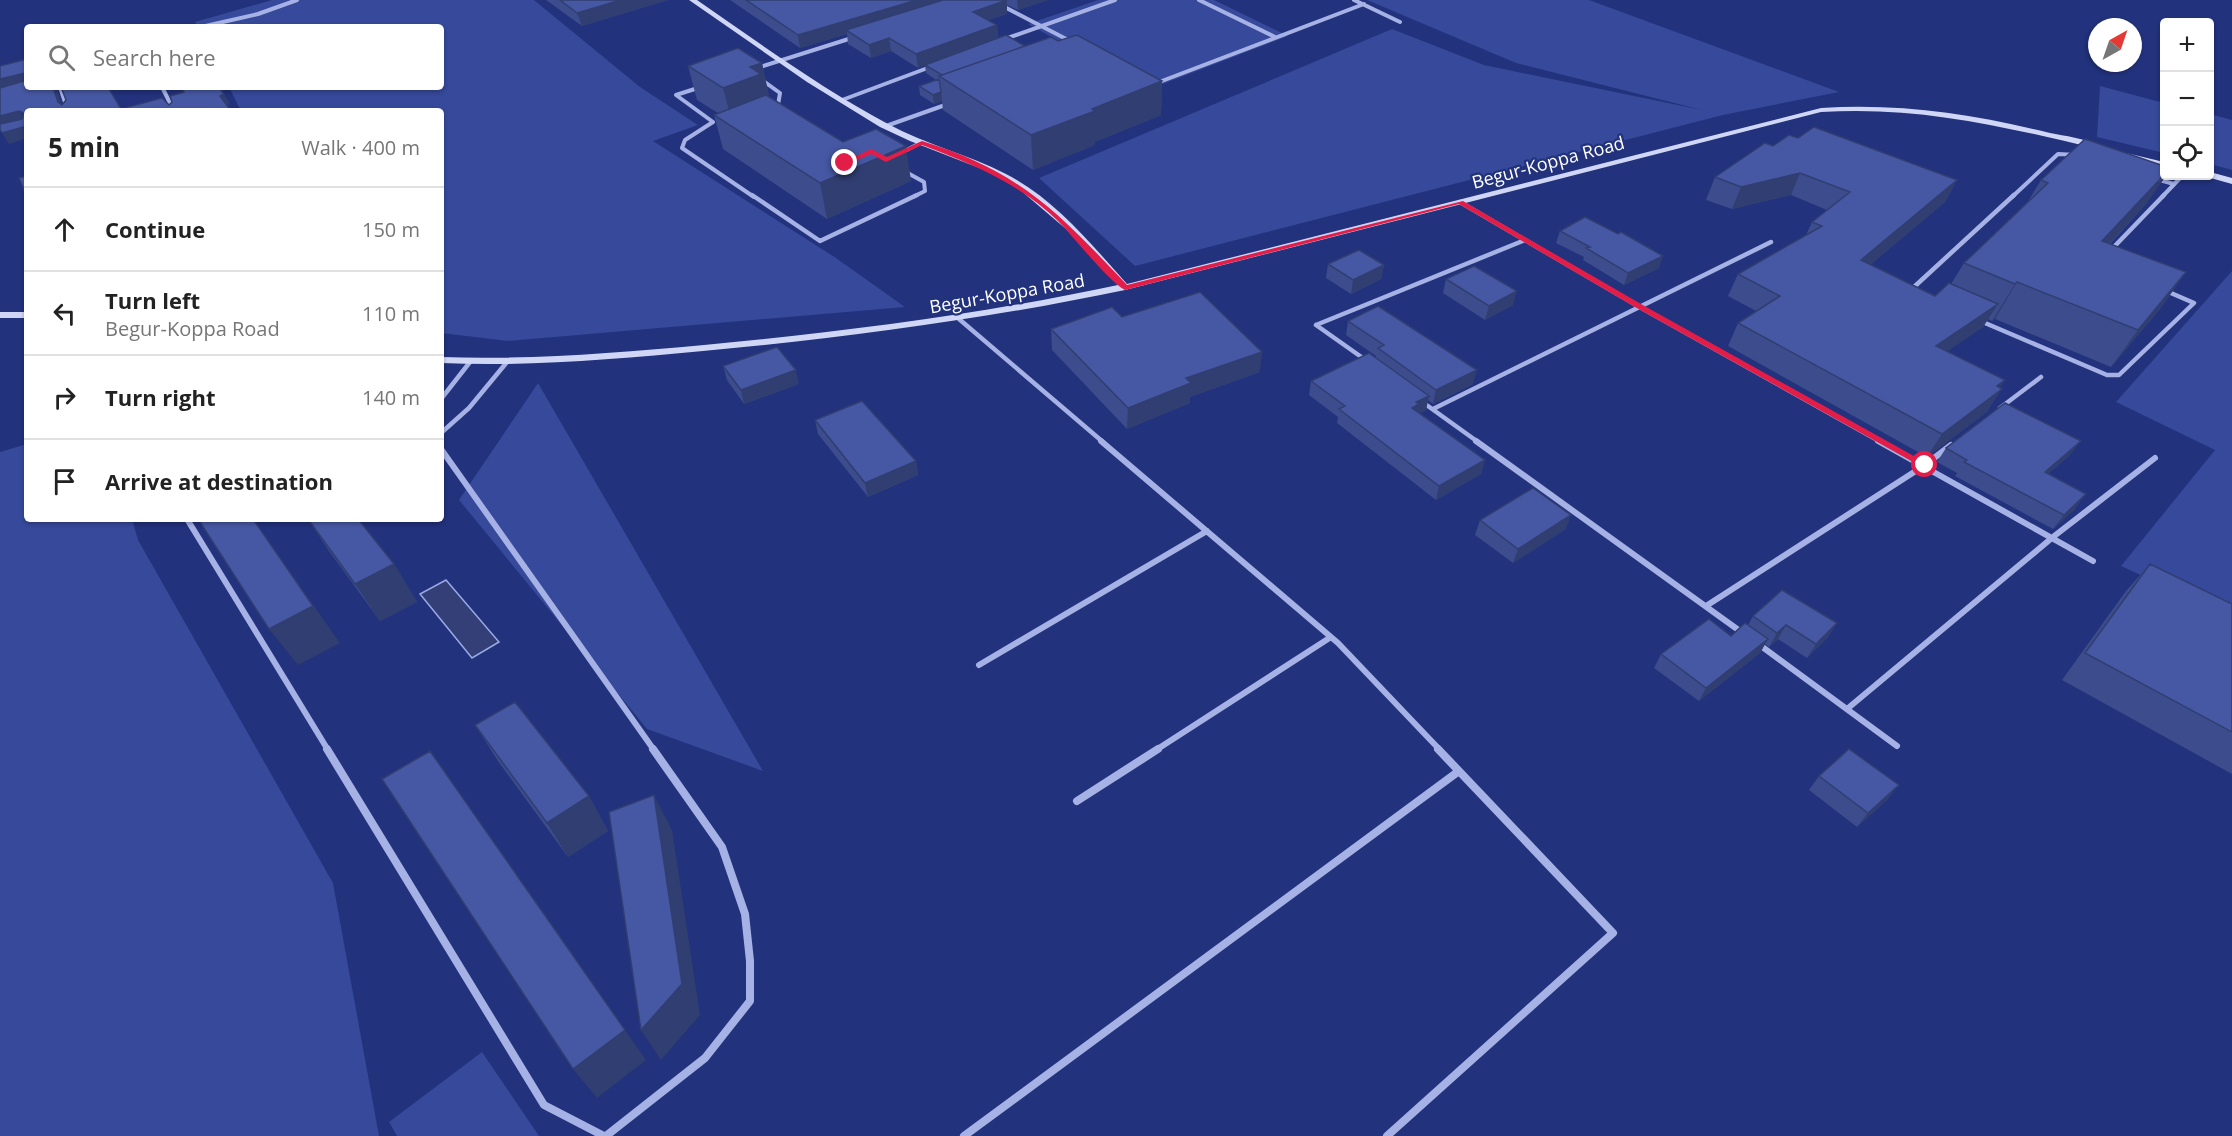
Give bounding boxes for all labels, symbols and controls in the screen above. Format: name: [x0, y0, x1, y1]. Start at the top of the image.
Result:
north arrow: [2088, 18, 2142, 72]
map controls: [2160, 18, 2214, 180]
button: +: [2160, 18, 2214, 72]
search box: [24, 24, 444, 90]
icon: search: [45, 41, 78, 74]
text: Search here: [93, 42, 216, 72]
button: −: [2160, 72, 2214, 126]
button: locate: [2160, 126, 2214, 180]
text: 5 min: [48, 129, 120, 165]
street label: Begur-Koppa Road: [1469, 130, 1627, 194]
text: Walk · 400 m: [301, 134, 420, 161]
route end: [831, 149, 857, 175]
icon: ahead: [48, 213, 81, 246]
text: Continue: [105, 214, 205, 244]
text: 150 m: [362, 216, 420, 243]
street label: Begur-Koppa Road: [928, 268, 1086, 318]
text: Turn left: [105, 285, 200, 315]
icon: left: [48, 297, 81, 330]
text: 110 m: [362, 300, 420, 327]
text: Begur-Koppa Road: [105, 315, 280, 342]
icon: right: [48, 381, 81, 414]
text: Turn right: [105, 382, 216, 412]
text: 140 m: [362, 384, 420, 411]
route start: [1911, 451, 1937, 477]
icon: arrive: [48, 465, 81, 498]
text: Arrive at destination: [105, 466, 333, 496]

